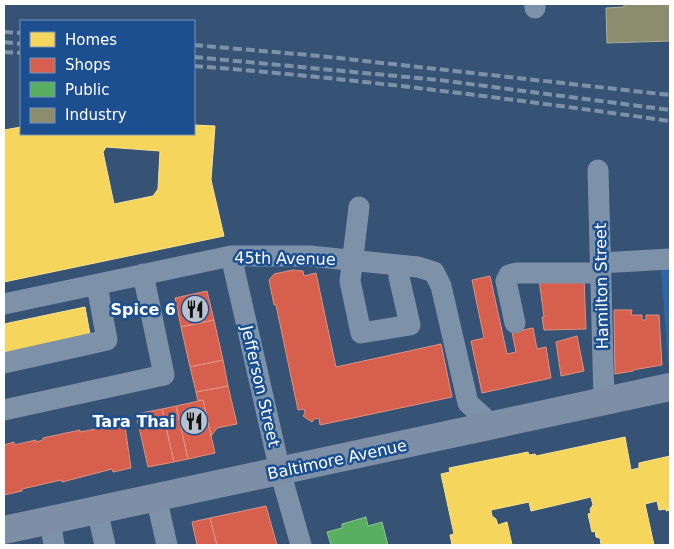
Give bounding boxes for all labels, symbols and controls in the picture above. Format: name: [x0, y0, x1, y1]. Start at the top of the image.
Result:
legend: [20, 20, 195, 135]
text: Homes: [65, 31, 117, 49]
text: Shops: [65, 56, 111, 74]
text: Public: [65, 81, 109, 99]
text: Industry: [65, 106, 127, 124]
street label: Hamilton Street: [591, 223, 612, 349]
street label: 45th Avenue: [234, 248, 336, 269]
restaurant icon: Spice 6: [180, 294, 210, 324]
place label: Spice 6: [111, 300, 176, 319]
street label: Jefferson Street: [237, 323, 284, 449]
restaurant icon: Tara Thai: [179, 406, 209, 436]
place label: Tara Thai: [93, 412, 175, 431]
street label: Baltimore Avenue: [266, 435, 408, 484]

